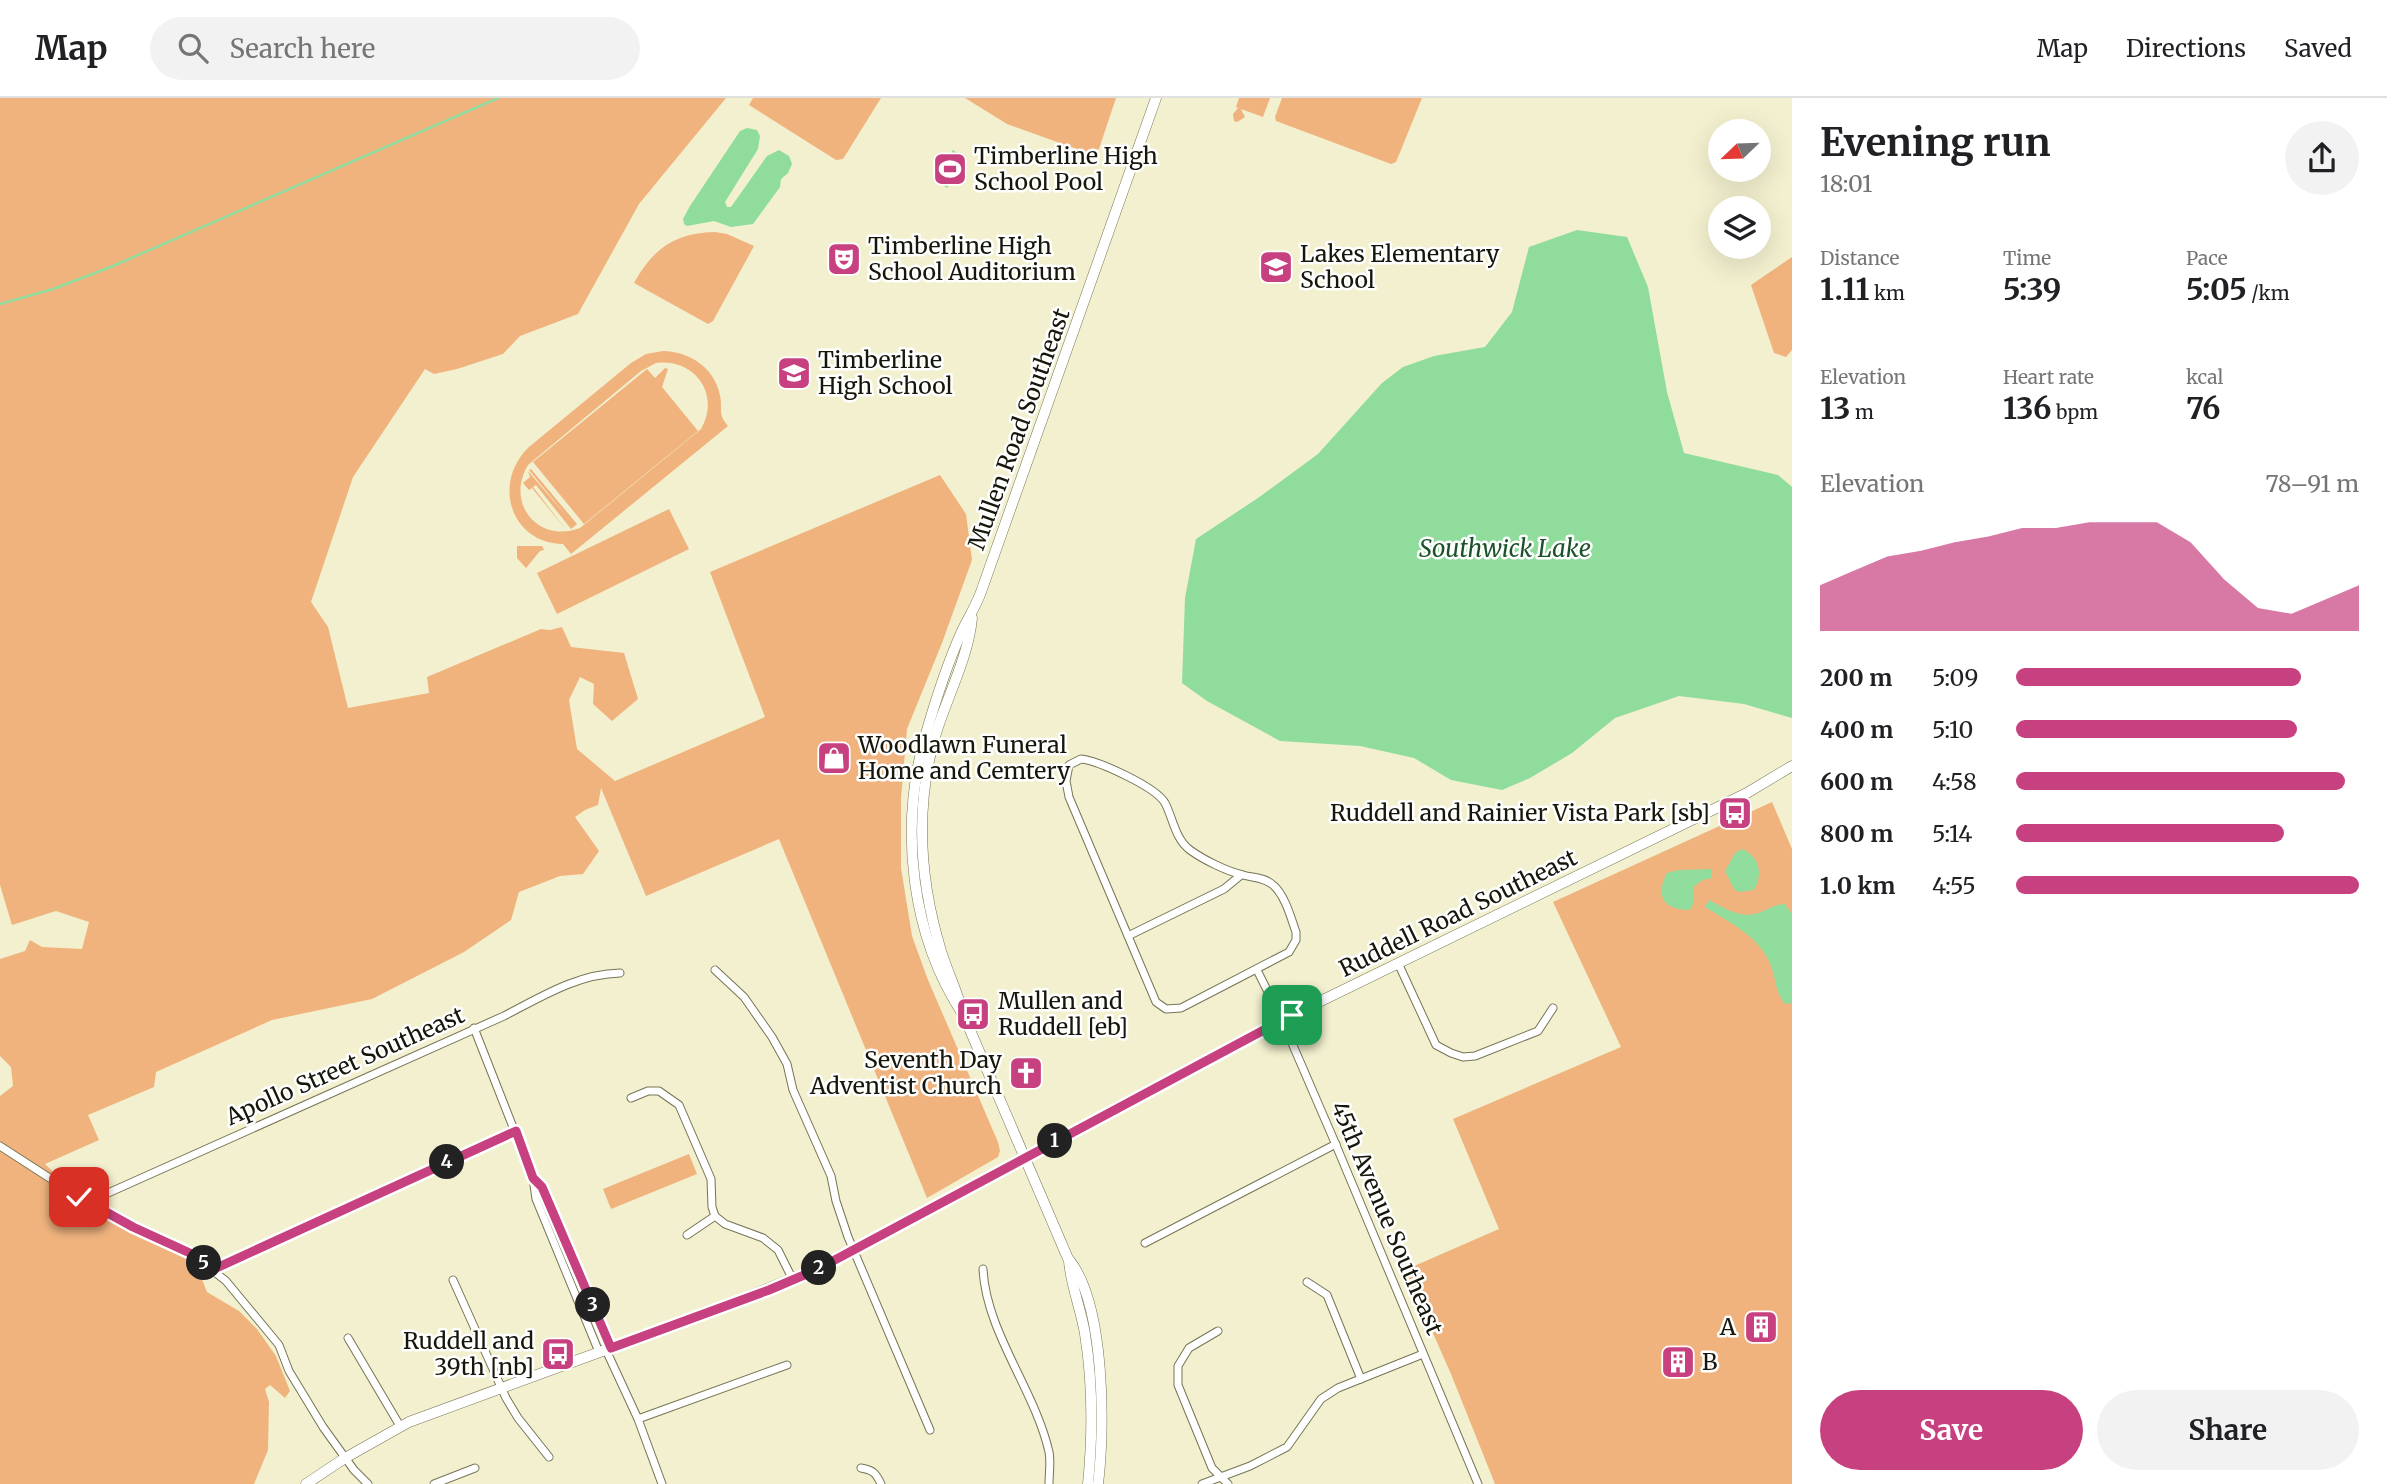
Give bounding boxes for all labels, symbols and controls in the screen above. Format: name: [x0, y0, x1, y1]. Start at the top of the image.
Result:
search box: [150, 17, 640, 80]
text: Map: [35, 28, 108, 69]
icon: search: [174, 29, 212, 67]
text: Search here: [230, 32, 375, 65]
text: Map: [2037, 33, 2088, 64]
text: Directions: [2126, 33, 2246, 64]
text: Saved: [2284, 33, 2352, 64]
north arrow: [1708, 119, 1771, 182]
map controls: [1708, 119, 1771, 259]
text: Evening run: [1820, 119, 2051, 166]
button: share: [2285, 121, 2359, 195]
place label: Timberline High School Pool: [974, 141, 1158, 196]
sports icon: Timberline High School Pool: [931, 150, 969, 188]
text: 18:01: [1820, 169, 1872, 198]
button: layers: [1708, 196, 1771, 259]
place label: Timberline High School Auditorium: [868, 231, 1076, 286]
place label: Lakes Elementary School: [1300, 239, 1500, 294]
theatre icon: Timberline High School Auditorium: [825, 240, 863, 278]
text: Distance: [1820, 246, 1899, 270]
text: Time: [2003, 246, 2051, 270]
text: Pace: [2186, 246, 2228, 270]
school or university icon: Lakes Elementary School: [1257, 248, 1295, 286]
text: 1.11: [1820, 270, 1869, 308]
text: 5:39: [2003, 270, 2061, 308]
text: 5:05: [2186, 270, 2247, 308]
text: km: [1869, 281, 1905, 305]
text: /km: [2247, 281, 2290, 305]
street label: Mullen Road Southeast: [961, 304, 1076, 554]
place label: Timberline High School: [818, 345, 953, 400]
school or university icon: Timberline High School: [775, 354, 813, 392]
text: Elevation: [1820, 365, 1906, 389]
text: Heart rate: [2003, 365, 2094, 389]
text: kcal: [2186, 365, 2223, 389]
text: 13: [1820, 389, 1850, 427]
text: 136: [2003, 389, 2052, 427]
text: 76: [2186, 389, 2221, 427]
text: m: [1850, 400, 1874, 424]
text: bpm: [2052, 400, 2098, 424]
text: Elevation: [1820, 469, 1924, 498]
text: 78–91 m: [2265, 469, 2359, 498]
water label: Southwick Lake: [1419, 533, 1591, 564]
text: 200 m: [1820, 663, 1892, 692]
text: 5:09: [1932, 663, 1978, 692]
text: 400 m: [1820, 715, 1894, 744]
text: 5:10: [1932, 715, 1973, 744]
place label: Woodlawn Funeral Home and Cemtery: [857, 730, 1071, 785]
shop icon: Woodlawn Funeral Home and Cemtery: [815, 739, 853, 777]
text: 600 m: [1820, 767, 1893, 796]
text: 4:58: [1932, 767, 1977, 796]
bus stop icon: Ruddell and Rainier Vista Park [sb]: [1716, 794, 1754, 832]
place label: Ruddell and Rainier Vista Park [sb]: [1330, 798, 1710, 827]
text: 800 m: [1820, 819, 1893, 848]
text: 5:14: [1932, 819, 1972, 848]
street label: Ruddell Road Southeast: [1334, 842, 1581, 983]
text: 1.0 km: [1820, 871, 1895, 900]
text: 4:55: [1932, 871, 1976, 900]
pin: [1262, 985, 1322, 1045]
place label: Mullen and Ruddell [eb]: [998, 986, 1128, 1041]
bus stop icon: Mullen and Ruddell [eb]: [954, 995, 992, 1033]
icon: arrive: [1273, 996, 1311, 1034]
street label: Apollo Street Southeast: [220, 1000, 469, 1132]
place label: Seventh Day Adventist Church: [809, 1045, 1003, 1100]
church icon: Seventh Day Adventist Church: [1007, 1054, 1045, 1092]
street label: 45th Avenue Southeast: [1325, 1097, 1450, 1339]
pin: 1: [1038, 1124, 1072, 1158]
text: 1: [1050, 1128, 1059, 1152]
pin: 4: [430, 1144, 464, 1180]
text: 4: [440, 1149, 453, 1173]
pin: [49, 1167, 109, 1227]
icon: check: [60, 1178, 98, 1216]
pin: 5: [186, 1246, 222, 1280]
text: 5: [198, 1250, 209, 1274]
pin: 2: [802, 1250, 836, 1286]
text: 2: [813, 1255, 824, 1279]
pin: 3: [576, 1288, 610, 1322]
text: 3: [587, 1292, 598, 1316]
building icon: A: [1742, 1308, 1780, 1346]
place label: A: [1719, 1312, 1737, 1341]
place label: Ruddell and 39th [nb]: [403, 1326, 534, 1381]
bus stop icon: Ruddell and 39th [nb]: [539, 1335, 577, 1373]
building icon: B: [1659, 1343, 1697, 1381]
place label: B: [1702, 1347, 1717, 1376]
button: Save: [1820, 1390, 2083, 1470]
button: Share: [2097, 1390, 2359, 1470]

